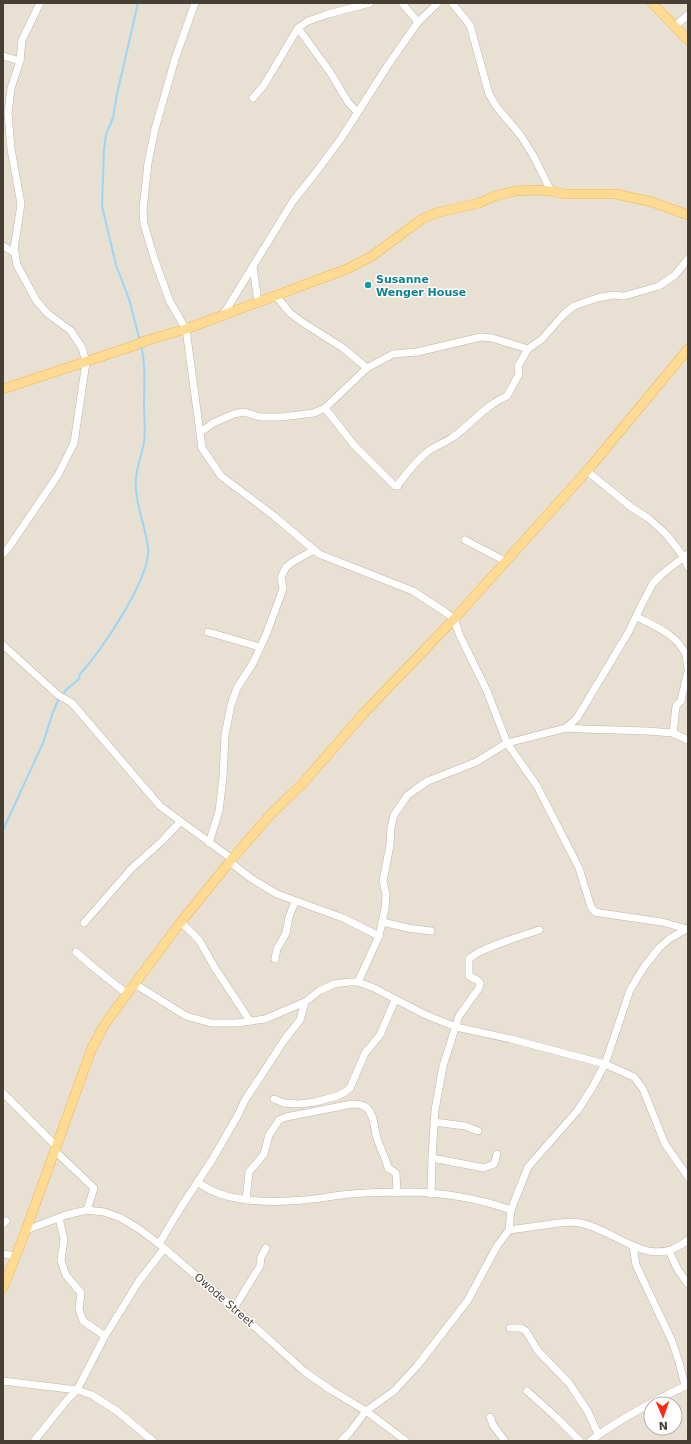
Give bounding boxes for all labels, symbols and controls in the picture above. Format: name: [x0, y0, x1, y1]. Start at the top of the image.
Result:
place label: Susanne Wenger House: [376, 273, 466, 299]
marker: Susanne Wenger House: [363, 280, 373, 290]
street label: Owode Street: [191, 1270, 257, 1330]
north arrow: [643, 1396, 683, 1436]
text: N: [658, 1419, 668, 1432]

